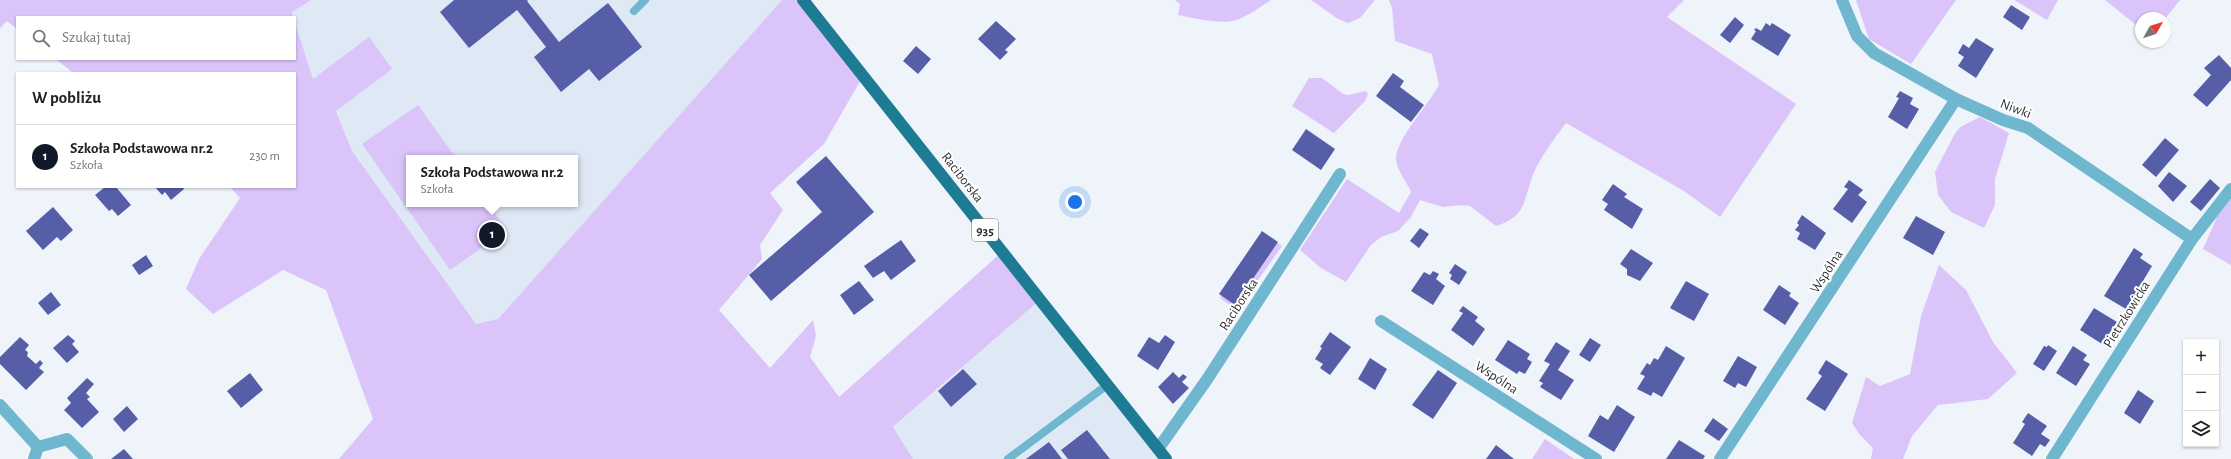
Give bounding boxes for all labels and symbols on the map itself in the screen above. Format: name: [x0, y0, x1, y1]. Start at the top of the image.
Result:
north arrow: [2135, 12, 2171, 48]
street label: Niwki: [1998, 97, 2033, 121]
street label: Raciborska: [939, 150, 986, 206]
your location: [1065, 192, 1085, 212]
road number: 935: [972, 219, 998, 241]
pin: 1: [479, 220, 505, 250]
street label: Wspólna: [1808, 247, 1846, 296]
street label: Raciborska: [1217, 276, 1261, 333]
street label: Pietrzkowicka: [2101, 278, 2153, 350]
street label: Wspólna: [1472, 359, 1521, 397]

